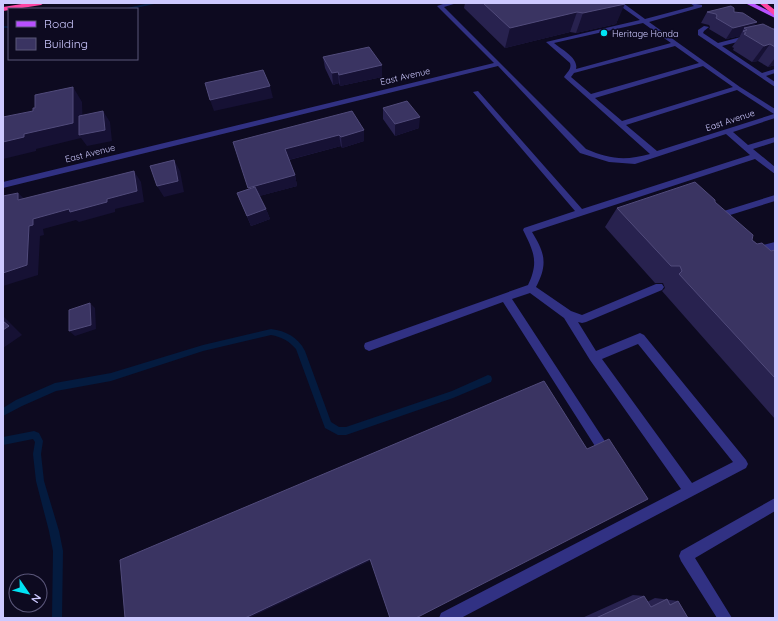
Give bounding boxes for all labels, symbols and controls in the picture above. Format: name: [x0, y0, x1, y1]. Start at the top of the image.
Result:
legend: [8, 8, 138, 60]
text: Road: [44, 16, 74, 31]
marker: Heritage Honda: [599, 28, 609, 38]
place label: Heritage Honda: [612, 28, 678, 39]
text: Building: [44, 36, 88, 51]
street label: East Avenue: [379, 65, 431, 87]
street label: East Avenue: [704, 107, 756, 133]
street label: East Avenue: [64, 141, 116, 165]
north arrow: [8, 573, 48, 613]
text: N: [28, 591, 44, 606]

